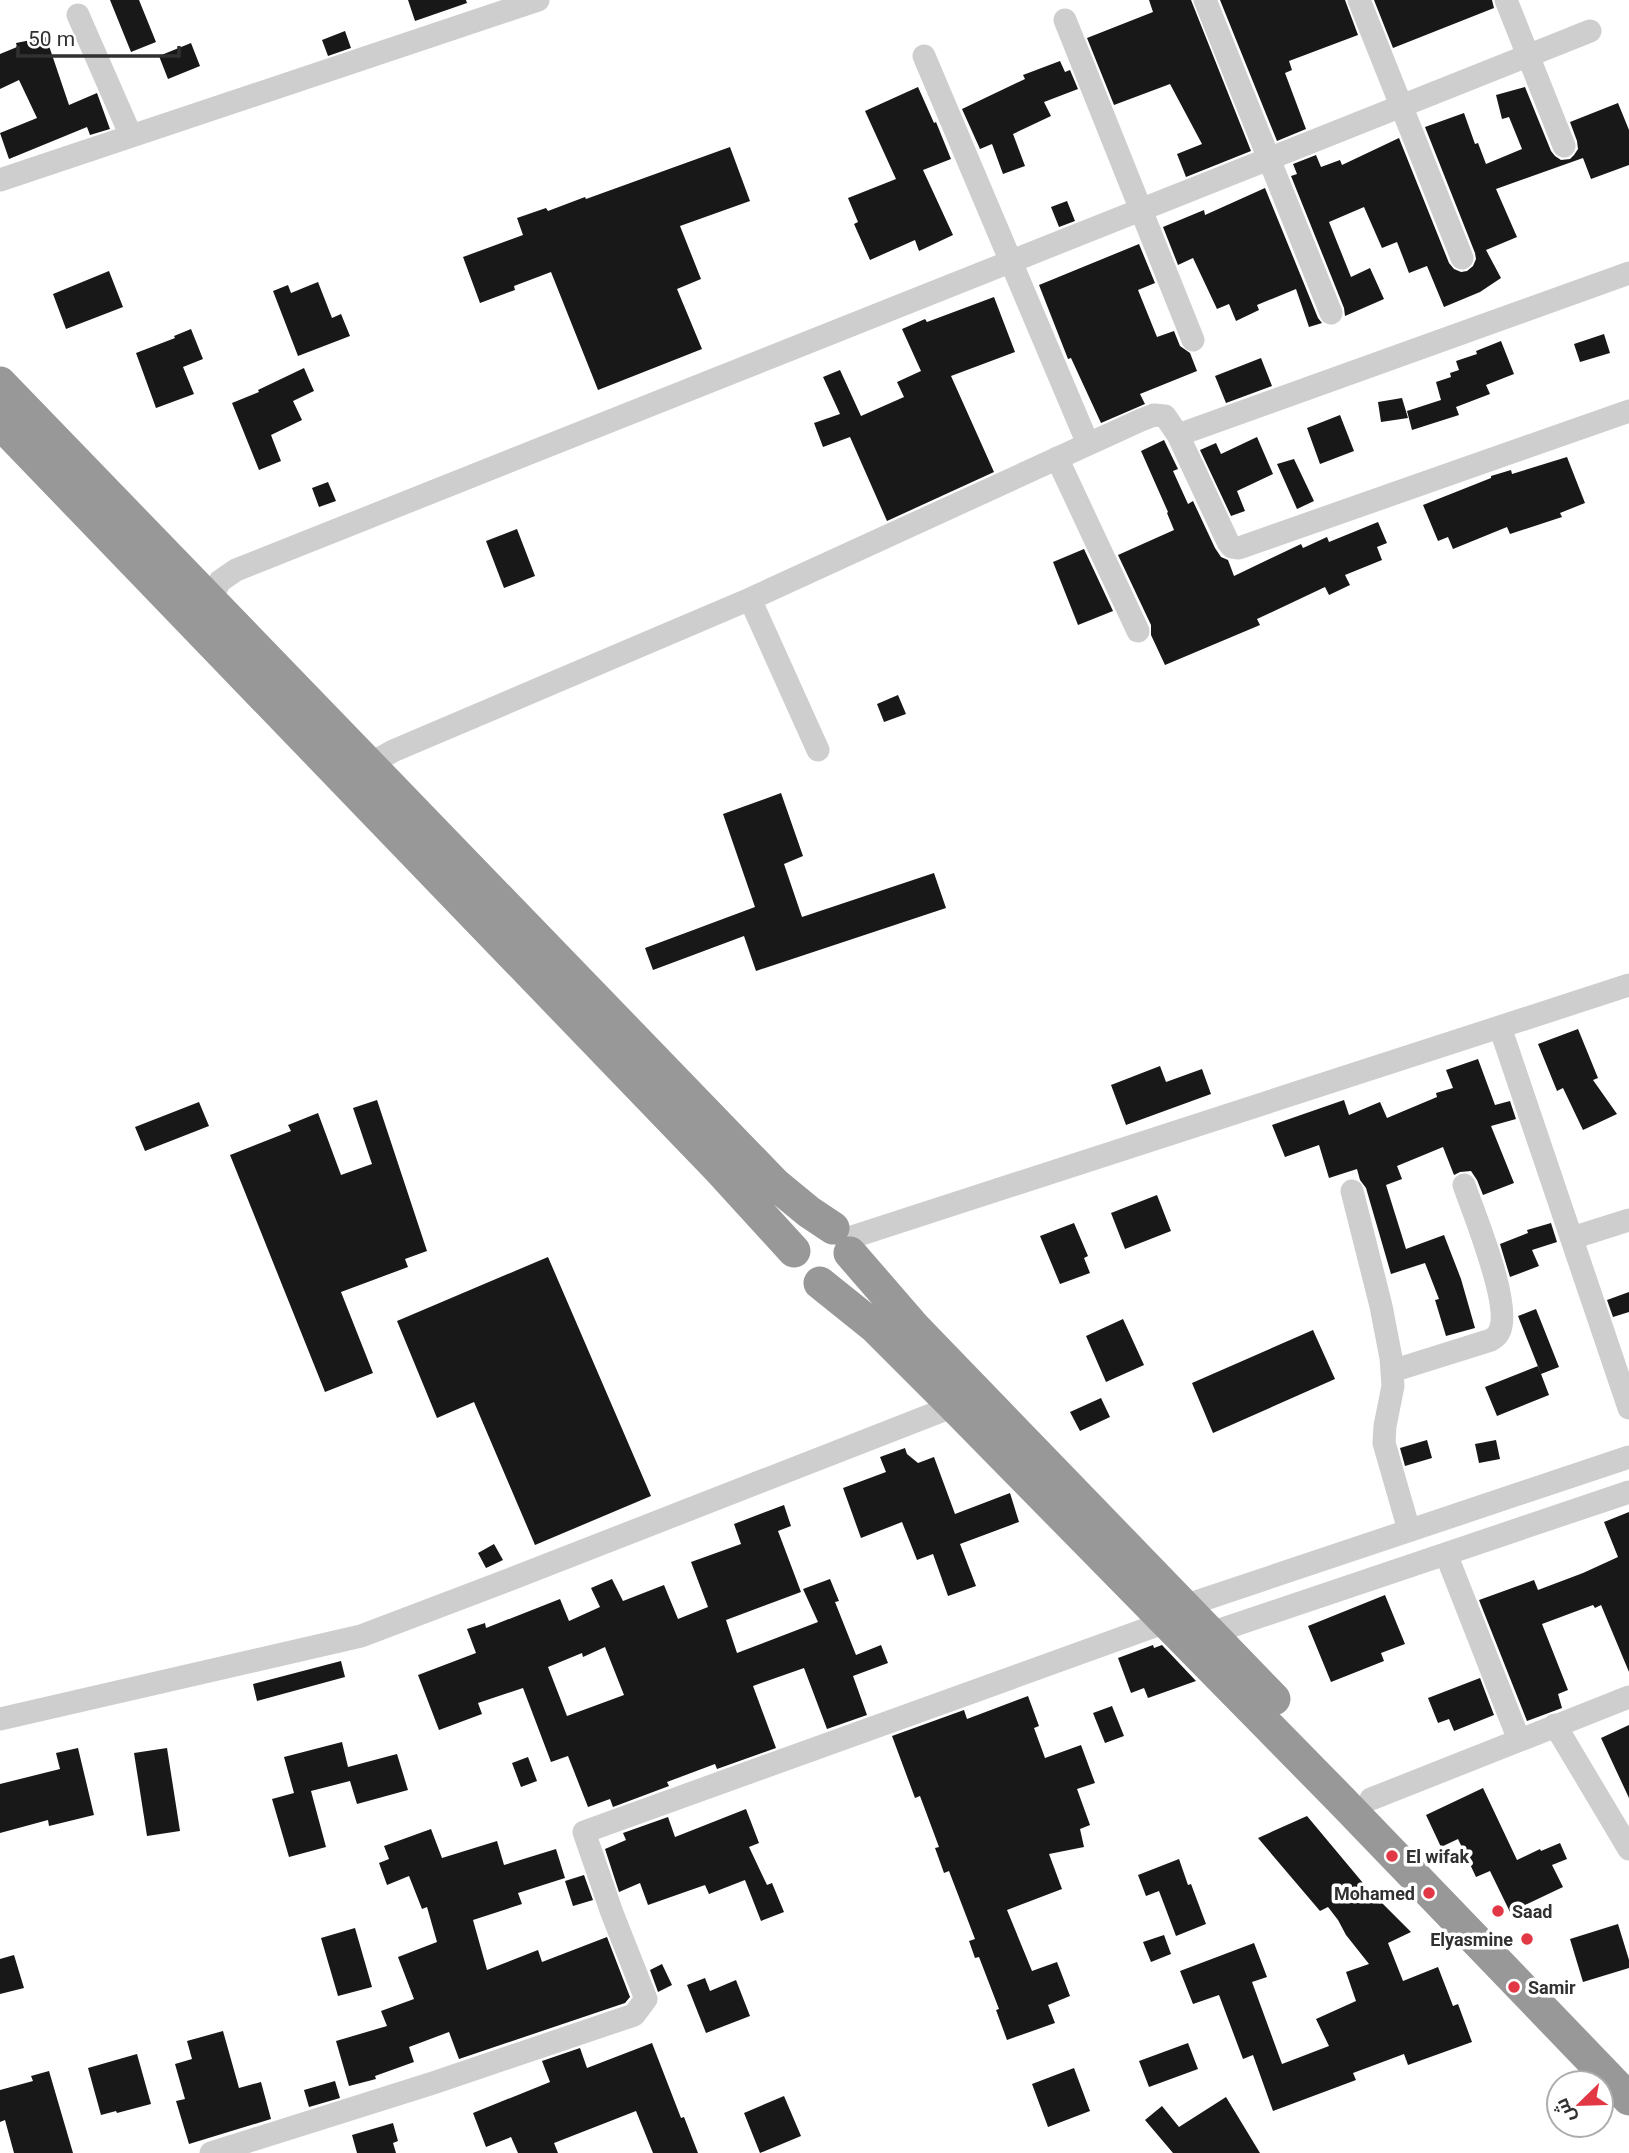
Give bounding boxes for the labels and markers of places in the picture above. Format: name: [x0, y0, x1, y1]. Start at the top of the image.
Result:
place label: El wifak: [1406, 1846, 1469, 1867]
marker: El wifak: [1384, 1848, 1400, 1864]
place label: Mohamed: [1334, 1883, 1415, 1904]
marker: Mohamed: [1421, 1885, 1437, 1901]
place label: Saad: [1512, 1901, 1552, 1922]
marker: Saad: [1490, 1903, 1506, 1919]
place label: Elyasmine: [1430, 1929, 1513, 1950]
marker: Elyasmine: [1519, 1931, 1535, 1947]
place label: Samir: [1528, 1977, 1576, 1998]
marker: Samir: [1506, 1979, 1522, 1995]

